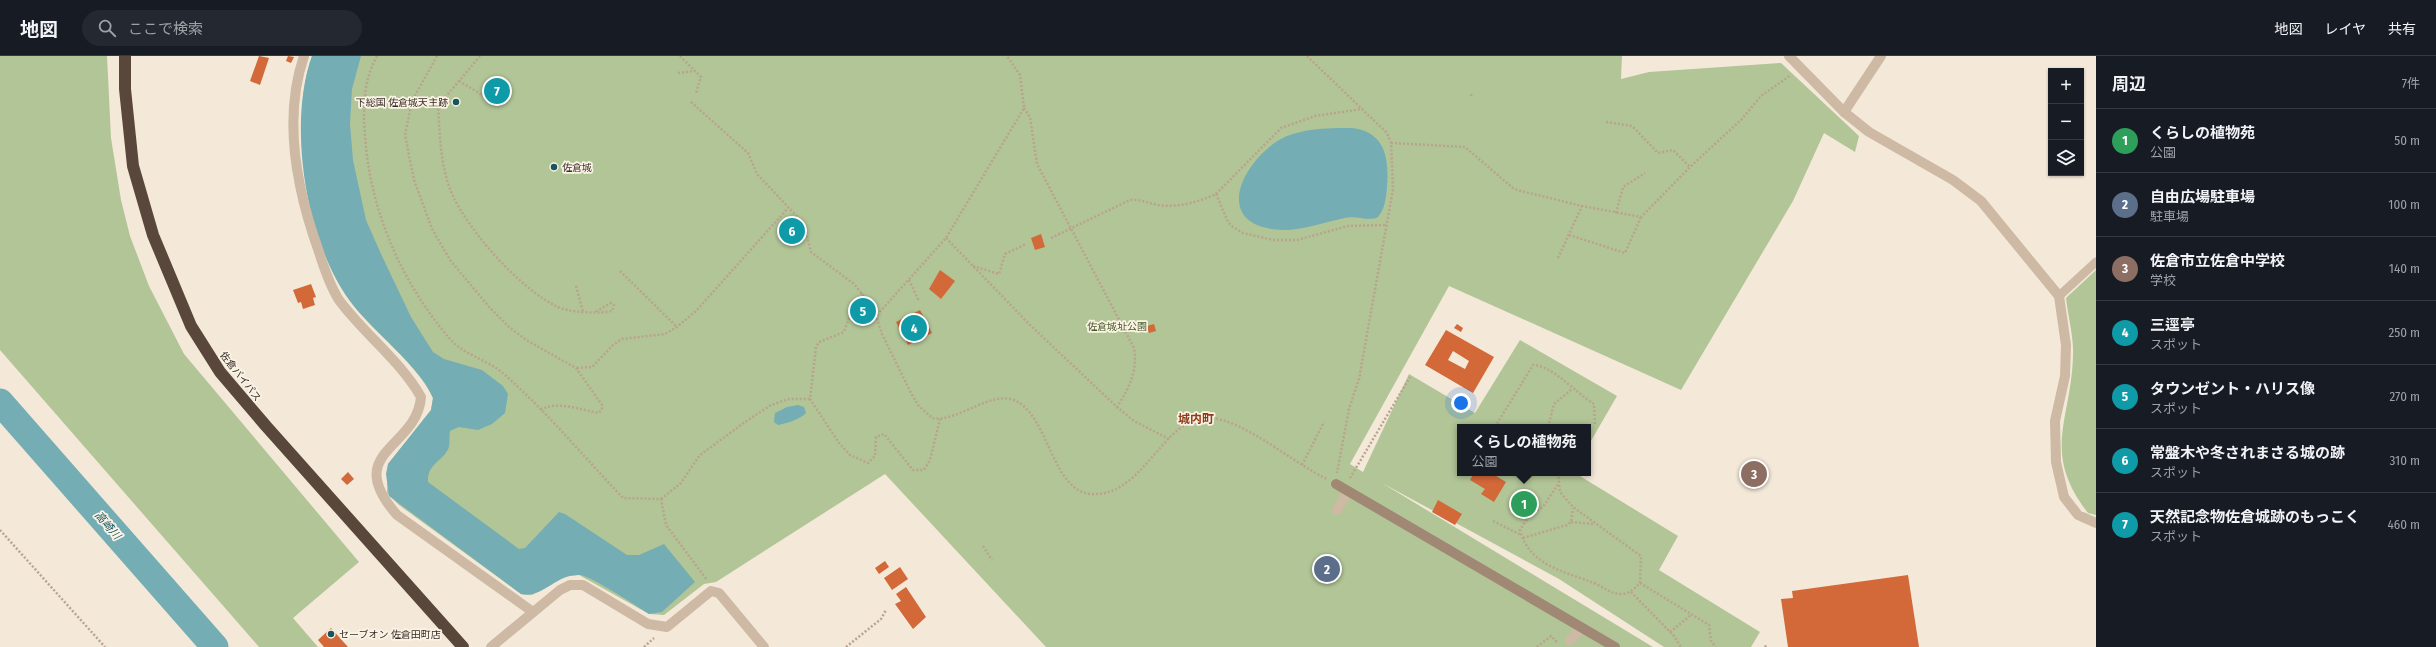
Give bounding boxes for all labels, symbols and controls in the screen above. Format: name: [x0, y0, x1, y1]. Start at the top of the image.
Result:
search box: [82, 10, 362, 46]
icon: search: [96, 17, 118, 39]
text: 地図: [20, 18, 58, 41]
text: ここで検索: [128, 20, 203, 38]
text: 地図: [2274, 21, 2302, 38]
text: レイヤ: [2324, 21, 2366, 38]
text: 共有: [2388, 21, 2416, 38]
map controls: [2048, 68, 2084, 176]
button: +: [2048, 68, 2084, 104]
text: 周辺: [2112, 74, 2146, 95]
pin: 7: [484, 76, 510, 106]
text: 7件: [2402, 76, 2420, 91]
place label: 下総国 佐倉城天主跡: [356, 97, 448, 109]
marker: 下総国 佐倉城天主跡: [451, 97, 461, 107]
button: −: [2048, 104, 2084, 140]
text: くらしの植物苑: [2150, 124, 2255, 142]
text: 1: [2122, 133, 2128, 148]
text: 50 m: [2394, 133, 2420, 148]
button: layers: [2048, 140, 2084, 176]
text: 公園: [2150, 145, 2176, 160]
marker: 佐倉城: [549, 162, 559, 172]
place label: 佐倉城: [562, 162, 592, 174]
text: 自由広場駐車場: [2150, 188, 2255, 206]
text: 2: [2122, 197, 2128, 212]
text: 100 m: [2388, 197, 2420, 212]
text: 駐車場: [2150, 209, 2189, 224]
pin: 6: [779, 216, 805, 246]
text: 佐倉市立佐倉中学校: [2150, 252, 2285, 270]
text: 3: [2122, 261, 2128, 276]
text: 140 m: [2389, 261, 2420, 276]
text: 学校: [2150, 273, 2176, 288]
pin: 5: [850, 296, 876, 326]
pin: 4: [901, 313, 927, 343]
text: 三逕亭: [2150, 316, 2195, 334]
park label: 佐倉城址公園: [1087, 321, 1147, 333]
text: 4: [2122, 325, 2128, 340]
text: 250 m: [2388, 325, 2420, 340]
text: スポット: [2150, 337, 2202, 352]
street label: 佐倉バイパス: [217, 349, 263, 404]
text: タウンゼント・ハリス像: [2150, 380, 2315, 398]
text: 5: [2122, 389, 2128, 404]
text: 270 m: [2389, 389, 2420, 404]
your location: [1451, 393, 1471, 413]
text: スポット: [2150, 401, 2202, 416]
district label: 城内町: [1178, 412, 1214, 426]
popup: [1457, 424, 1591, 476]
text: くらしの植物苑: [1471, 433, 1577, 451]
text: 常盤木や冬されまさる城の跡: [2150, 444, 2345, 462]
text: 6: [2122, 453, 2128, 468]
text: 310 m: [2390, 453, 2420, 468]
text: 公園: [1471, 454, 1498, 469]
pin: 3: [1741, 459, 1767, 489]
text: スポット: [2150, 465, 2202, 480]
pin: 1: [1511, 489, 1537, 519]
text: 天然記念物佐倉城跡のもっこく: [2150, 508, 2360, 526]
water label: 高崎川: [92, 509, 124, 543]
text: 7: [2122, 517, 2128, 532]
text: 460 m: [2387, 517, 2420, 532]
text: スポット: [2150, 529, 2202, 544]
pin: 2: [1314, 554, 1340, 584]
marker: セーブオン 佐倉田町店: [326, 629, 336, 639]
place label: セーブオン 佐倉田町店: [339, 629, 441, 641]

